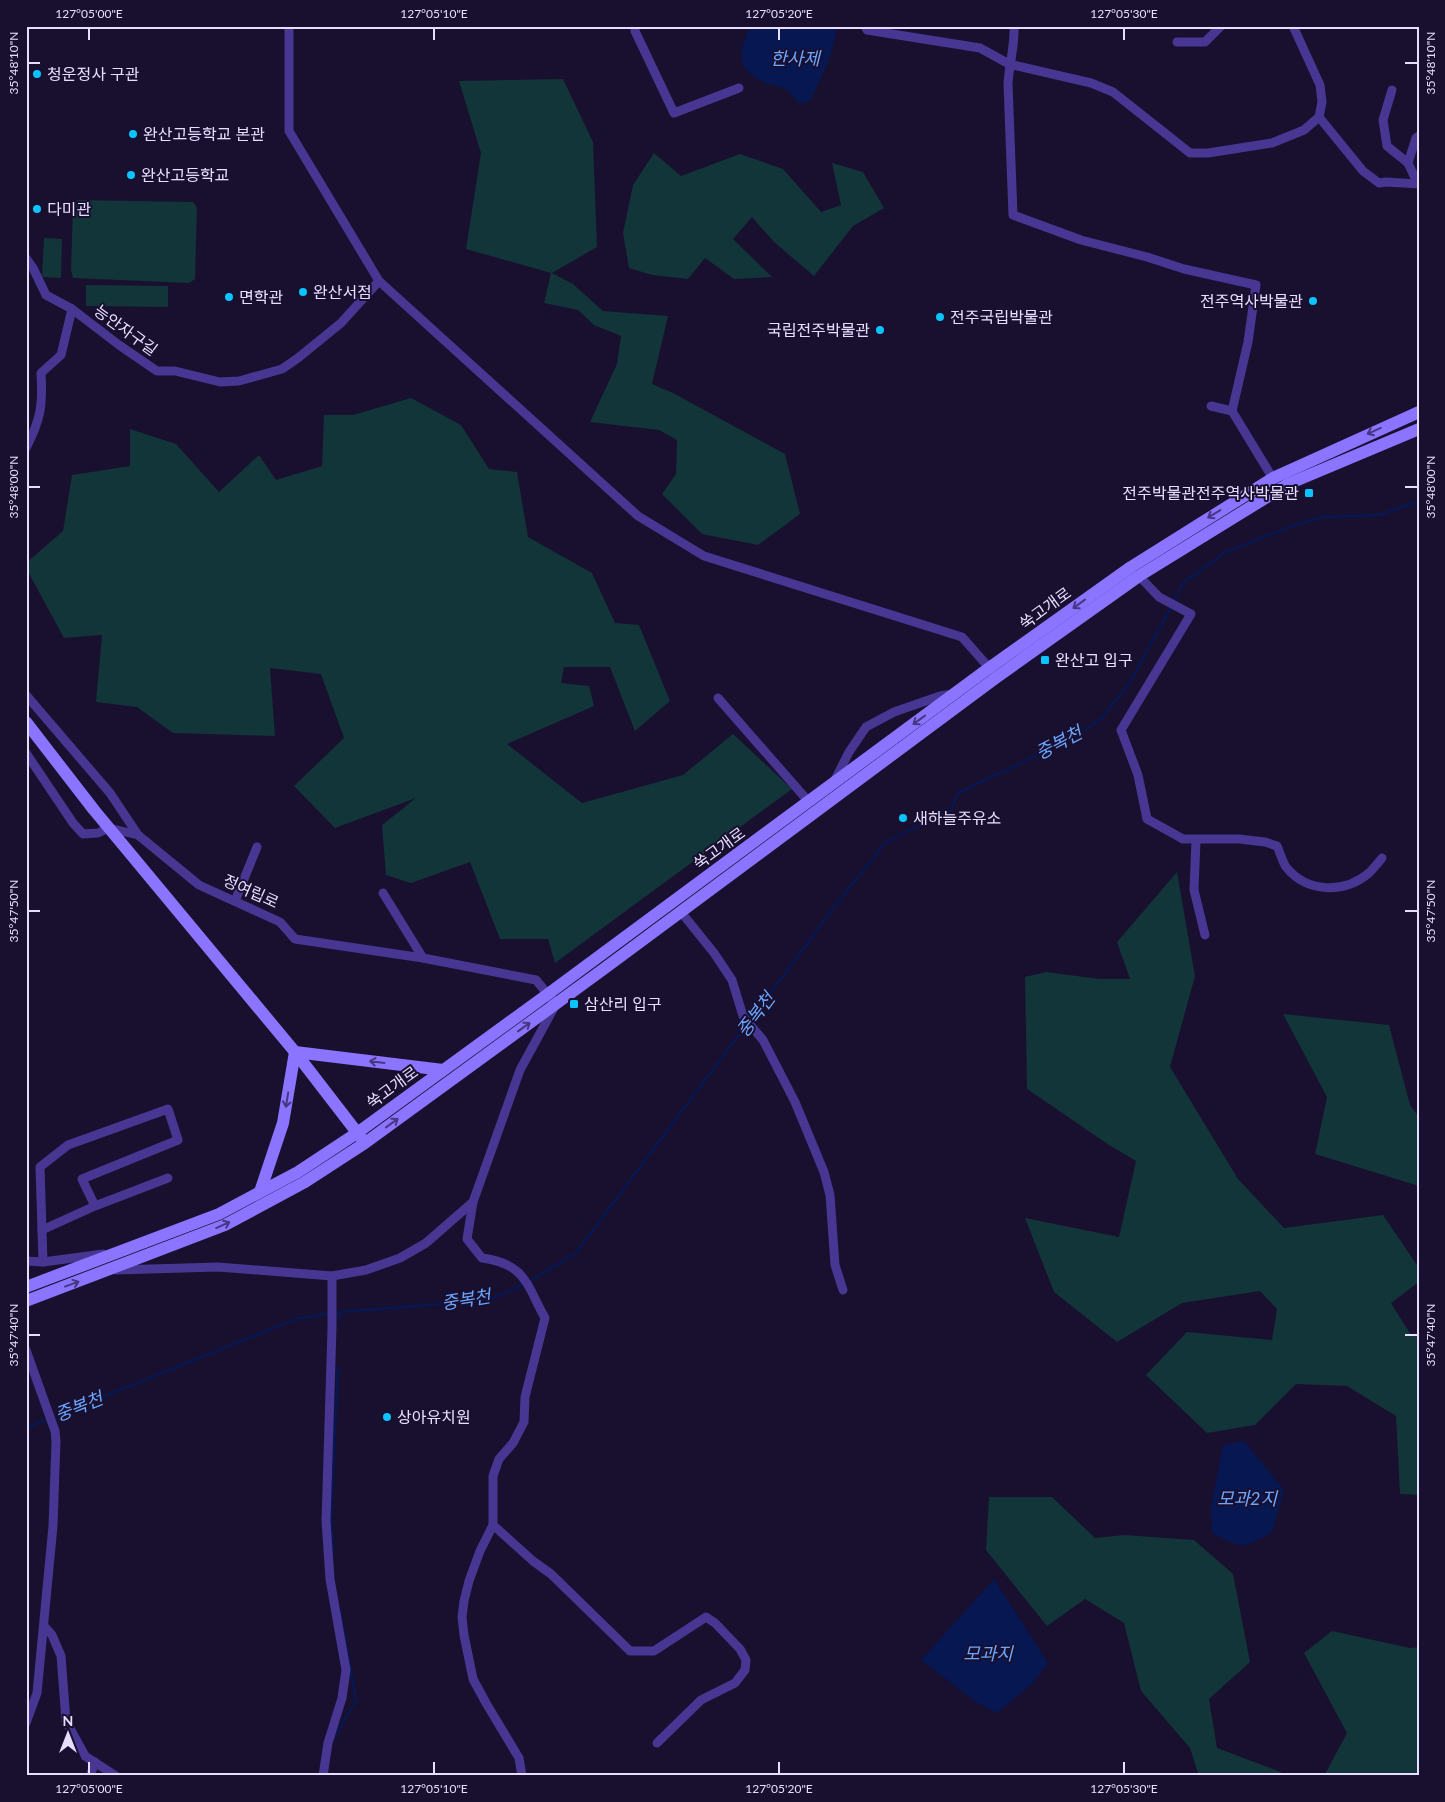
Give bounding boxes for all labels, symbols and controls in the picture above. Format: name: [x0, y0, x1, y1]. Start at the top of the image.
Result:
text: 127°05'00"E: [55, 6, 123, 21]
text: 127°05'10"E: [400, 6, 468, 21]
text: 127°05'20"E: [745, 6, 813, 21]
text: 127°05'30"E: [1090, 6, 1158, 21]
text: 35°48'10"N: [6, 32, 21, 94]
text: 35°48'10"N: [1423, 32, 1438, 94]
water label: 한사제: [770, 47, 822, 69]
place label: 청운정사 구관: [47, 64, 140, 83]
marker: 청운정사 구관: [31, 68, 43, 80]
place label: 완산고등학교 본관: [143, 124, 265, 143]
marker: 완산고등학교 본관: [127, 128, 139, 140]
place label: 완산고등학교: [141, 165, 229, 184]
marker: 완산고등학교: [125, 169, 137, 181]
place label: 다미관: [47, 199, 91, 218]
marker: 다미관: [31, 203, 43, 215]
place label: 완산서점: [313, 282, 372, 301]
marker: 완산서점: [297, 286, 309, 298]
place label: 면학관: [239, 287, 283, 306]
marker: 면학관: [223, 291, 235, 303]
place label: 전주역사박물관: [1200, 291, 1303, 310]
marker: 전주역사박물관: [1307, 295, 1319, 307]
street label: 능안자구길: [91, 300, 162, 359]
place label: 전주국립박물관: [950, 307, 1053, 326]
marker: 전주국립박물관: [934, 311, 946, 323]
place label: 국립전주박물관: [767, 320, 870, 339]
marker: 국립전주박물관: [874, 324, 886, 336]
one-way arrow: [1367, 427, 1382, 437]
text: 35°48'00"N: [6, 456, 21, 518]
text: 35°48'00"N: [1423, 456, 1438, 518]
place label: 전주박물관전주역사박물관: [1122, 483, 1299, 502]
marker: 전주박물관전주역사박물관: [1303, 487, 1315, 499]
one-way arrow: [1208, 509, 1222, 519]
street label: 쑥고개로: [1015, 582, 1074, 633]
one-way arrow: [1072, 599, 1086, 609]
place label: 완산고 입구: [1055, 650, 1133, 669]
marker: 완산고 입구: [1039, 654, 1051, 666]
one-way arrow: [912, 715, 926, 725]
water label: 중복천: [1031, 720, 1088, 763]
place label: 새하늘주유소: [913, 808, 1001, 827]
marker: 새하늘주유소: [897, 812, 909, 824]
street label: 쑥고개로: [689, 822, 748, 873]
street label: 정여립로: [220, 870, 282, 911]
text: 35°47'50"N: [6, 880, 21, 942]
text: 35°47'50"N: [1423, 880, 1438, 942]
water label: 중복천: [731, 986, 780, 1041]
place label: 삼산리 입구: [584, 994, 662, 1013]
marker: 삼산리 입구: [568, 998, 580, 1010]
one-way arrow: [517, 1022, 530, 1033]
one-way arrow: [370, 1057, 386, 1067]
street label: 쑥고개로: [362, 1061, 421, 1112]
one-way arrow: [281, 1092, 291, 1108]
one-way arrow: [385, 1118, 399, 1128]
one-way arrow: [215, 1219, 230, 1229]
one-way arrow: [64, 1278, 79, 1288]
water label: 중복천: [440, 1284, 495, 1314]
text: 35°47'40"N: [6, 1304, 21, 1366]
text: 35°47'40"N: [1423, 1304, 1438, 1366]
water label: 중복천: [51, 1386, 108, 1426]
place label: 상아유치원: [397, 1407, 471, 1426]
marker: 상아유치원: [381, 1411, 393, 1423]
water label: 모과2지: [1217, 1487, 1278, 1509]
water label: 모과지: [963, 1642, 1014, 1664]
north arrow: [42, 1710, 92, 1760]
text: N: [63, 1712, 73, 1729]
text: 127°05'00"E: [55, 1781, 123, 1796]
text: 127°05'10"E: [400, 1781, 468, 1796]
text: 127°05'20"E: [745, 1781, 813, 1796]
text: 127°05'30"E: [1090, 1781, 1158, 1796]

